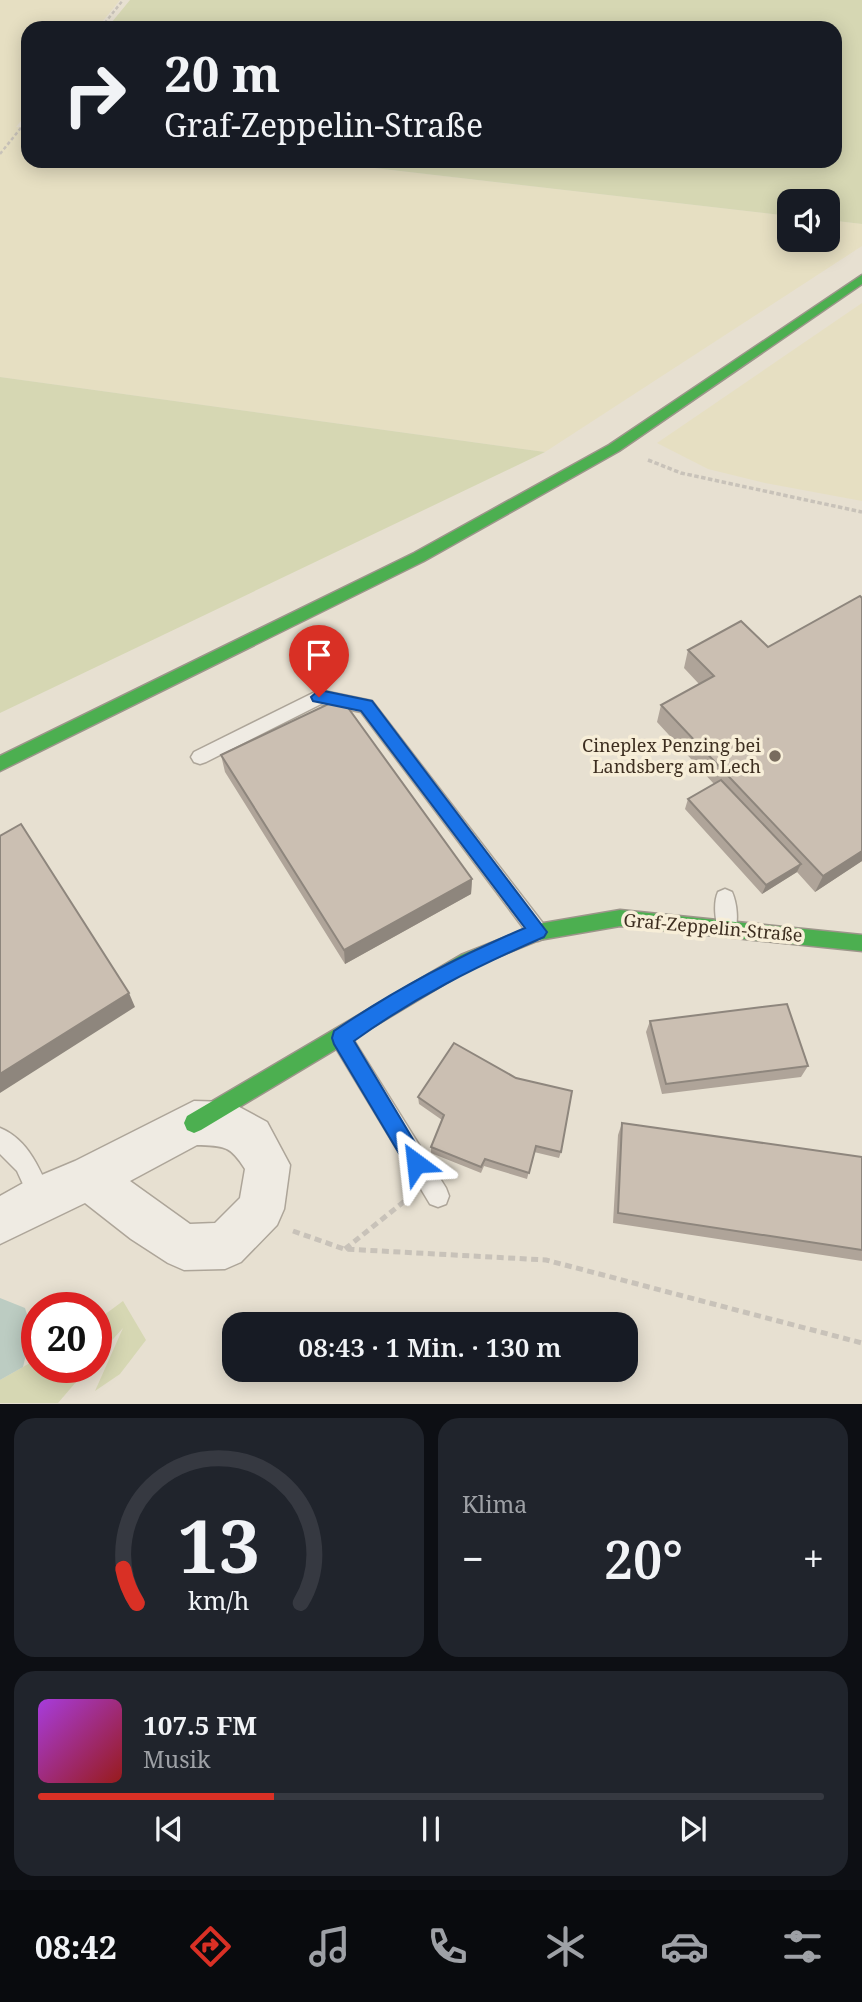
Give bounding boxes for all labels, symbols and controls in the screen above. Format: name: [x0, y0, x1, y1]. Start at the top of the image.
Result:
text: 20 m: [164, 40, 280, 106]
icon: right: [49, 49, 140, 140]
text: Graf-Zeppelin-Straße: [164, 103, 483, 146]
map controls: [777, 189, 840, 252]
button: sound: [777, 189, 840, 252]
pin: [289, 625, 349, 697]
icon: arrive: [300, 636, 338, 674]
place label: Cineplex Penzing bei Landsberg am Lech: [582, 733, 761, 778]
marker: Cineplex Penzing bei Landsberg am Lech: [767, 748, 783, 764]
street label: Graf-Zeppelin-Straße: [623, 907, 804, 947]
position arrow: [379, 1126, 453, 1200]
speed limit sign: 20: [21, 1292, 112, 1383]
text: 08:43 · 1 Min. · 130 m: [299, 1329, 561, 1365]
text: Klima: [462, 1488, 527, 1520]
text: 13: [178, 1496, 260, 1595]
text: 20°: [604, 1523, 683, 1594]
text: −: [462, 1532, 484, 1584]
text: +: [803, 1532, 824, 1584]
text: km/h: [188, 1583, 250, 1617]
text: 107.5 FM: [143, 1707, 257, 1743]
text: Musik: [143, 1743, 210, 1775]
icon: previous: [150, 1810, 188, 1848]
icon: pause: [412, 1810, 450, 1848]
icon: next: [674, 1810, 712, 1848]
icon: directions: [186, 1922, 235, 1971]
icon: music: [305, 1922, 354, 1971]
icon: phone: [423, 1922, 472, 1971]
icon: climate: [541, 1922, 590, 1971]
icon: car: [660, 1922, 709, 1971]
icon: filters: [778, 1922, 827, 1971]
text: 08:42: [35, 1925, 117, 1968]

